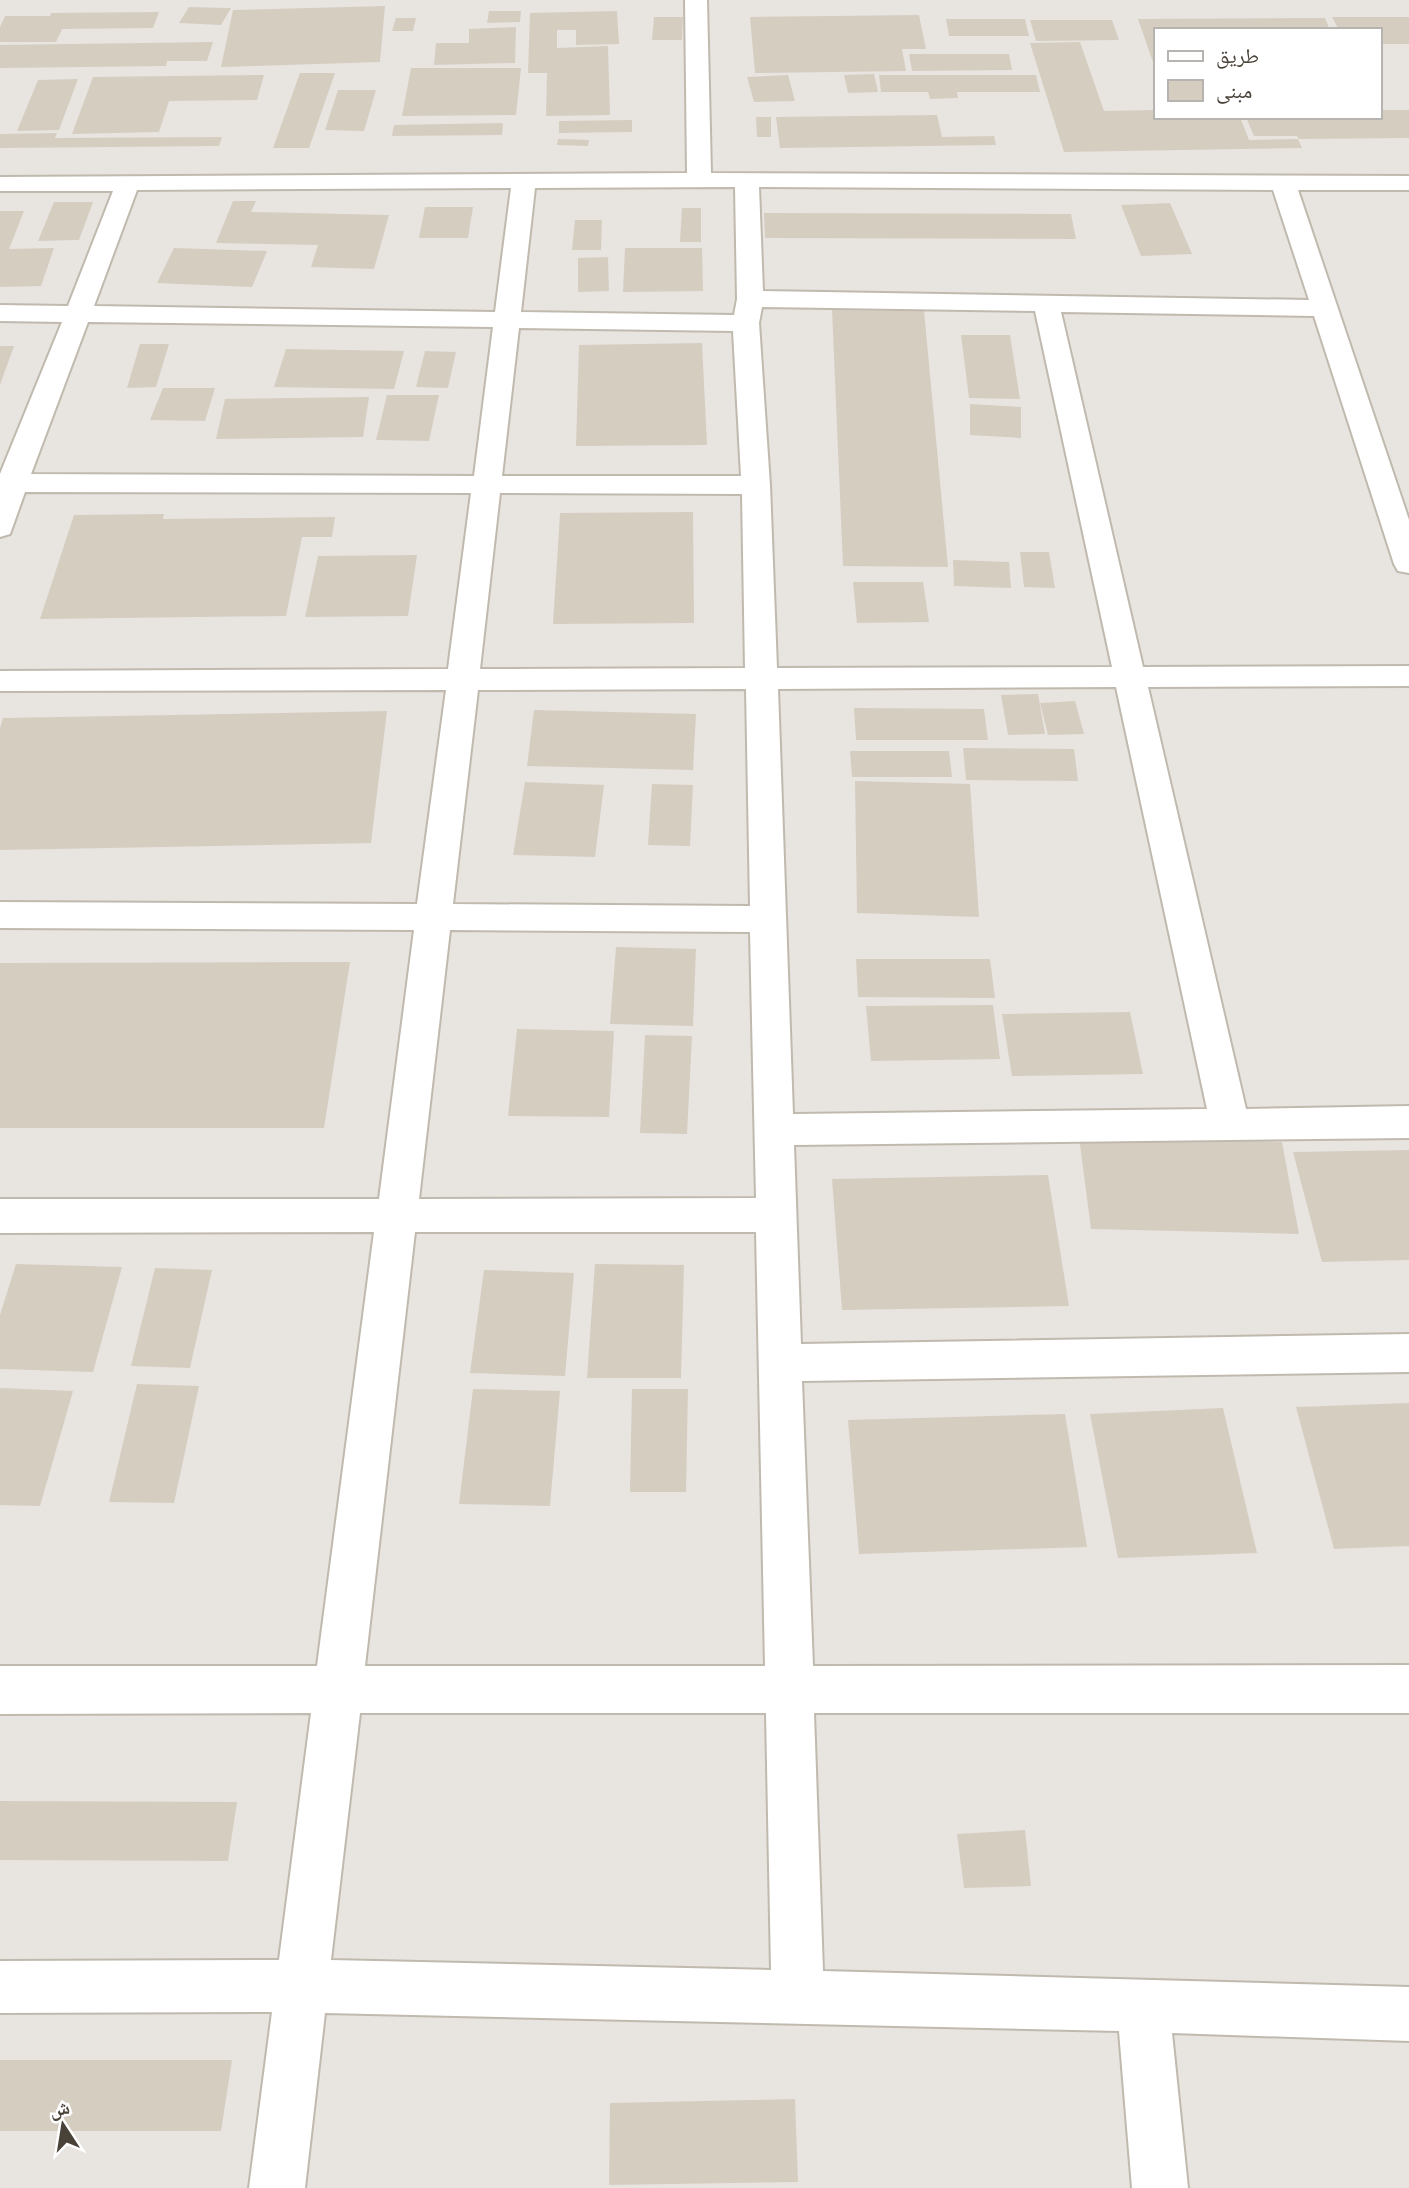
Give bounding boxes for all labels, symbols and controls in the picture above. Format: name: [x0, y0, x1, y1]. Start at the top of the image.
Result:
legend: [1154, 28, 1381, 119]
text: طريق: [1216, 43, 1259, 69]
text: مبنى: [1216, 78, 1252, 104]
north arrow: [28, 2090, 98, 2160]
text: ش: [47, 2096, 72, 2122]

